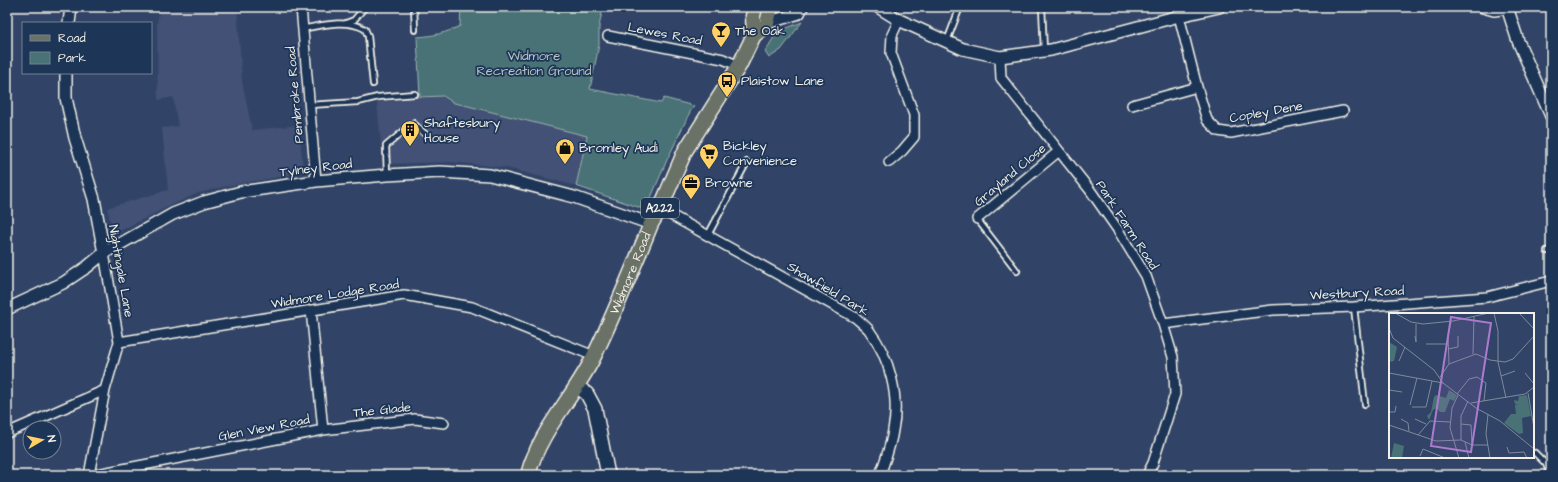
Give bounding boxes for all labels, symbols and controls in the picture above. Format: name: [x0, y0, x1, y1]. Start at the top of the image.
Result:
street label: Lewes Road: [626, 18, 704, 50]
bar icon: The Oak: [710, 20, 732, 48]
legend: [22, 22, 152, 74]
place label: The Oak: [735, 22, 785, 40]
text: Road: [58, 30, 86, 47]
street label: Pembroke Road: [282, 45, 308, 144]
park label: Widmore Recreation Ground: [477, 47, 592, 80]
text: Park: [58, 50, 86, 67]
bus stop icon: Plaistow Lane: [716, 70, 738, 98]
place label: Plaistow Lane: [741, 72, 824, 90]
street label: Copley Dene: [1228, 97, 1304, 128]
place label: Shaftesbury House: [424, 114, 500, 147]
building icon: Shaftesbury House: [399, 119, 421, 147]
shop icon: Bromley Audi: [554, 137, 576, 165]
place label: Bickley Convenience: [723, 137, 797, 170]
place label: Bromley Audi: [579, 139, 658, 158]
street label: Grayland Close: [970, 139, 1051, 211]
supermarket icon: Bickley Convenience: [698, 142, 720, 170]
street label: Tylney Road: [279, 155, 354, 182]
office icon: Browne: [680, 172, 702, 200]
place label: Browne: [705, 174, 753, 192]
street label: Park Farm Road: [1091, 177, 1163, 273]
road number: A222: [641, 198, 679, 218]
street label: Nightingale Lane: [103, 223, 138, 319]
street label: Widmore Road: [605, 229, 656, 317]
street label: Shawfield Park: [784, 257, 872, 321]
street label: Widmore Lodge Road: [270, 275, 401, 314]
street label: Westbury Road: [1309, 282, 1405, 305]
inset map: [1389, 313, 1534, 458]
street label: The Glade: [352, 398, 412, 422]
street label: Glen View Road: [217, 410, 311, 446]
north arrow: [22, 420, 62, 460]
text: N: [43, 434, 59, 443]

